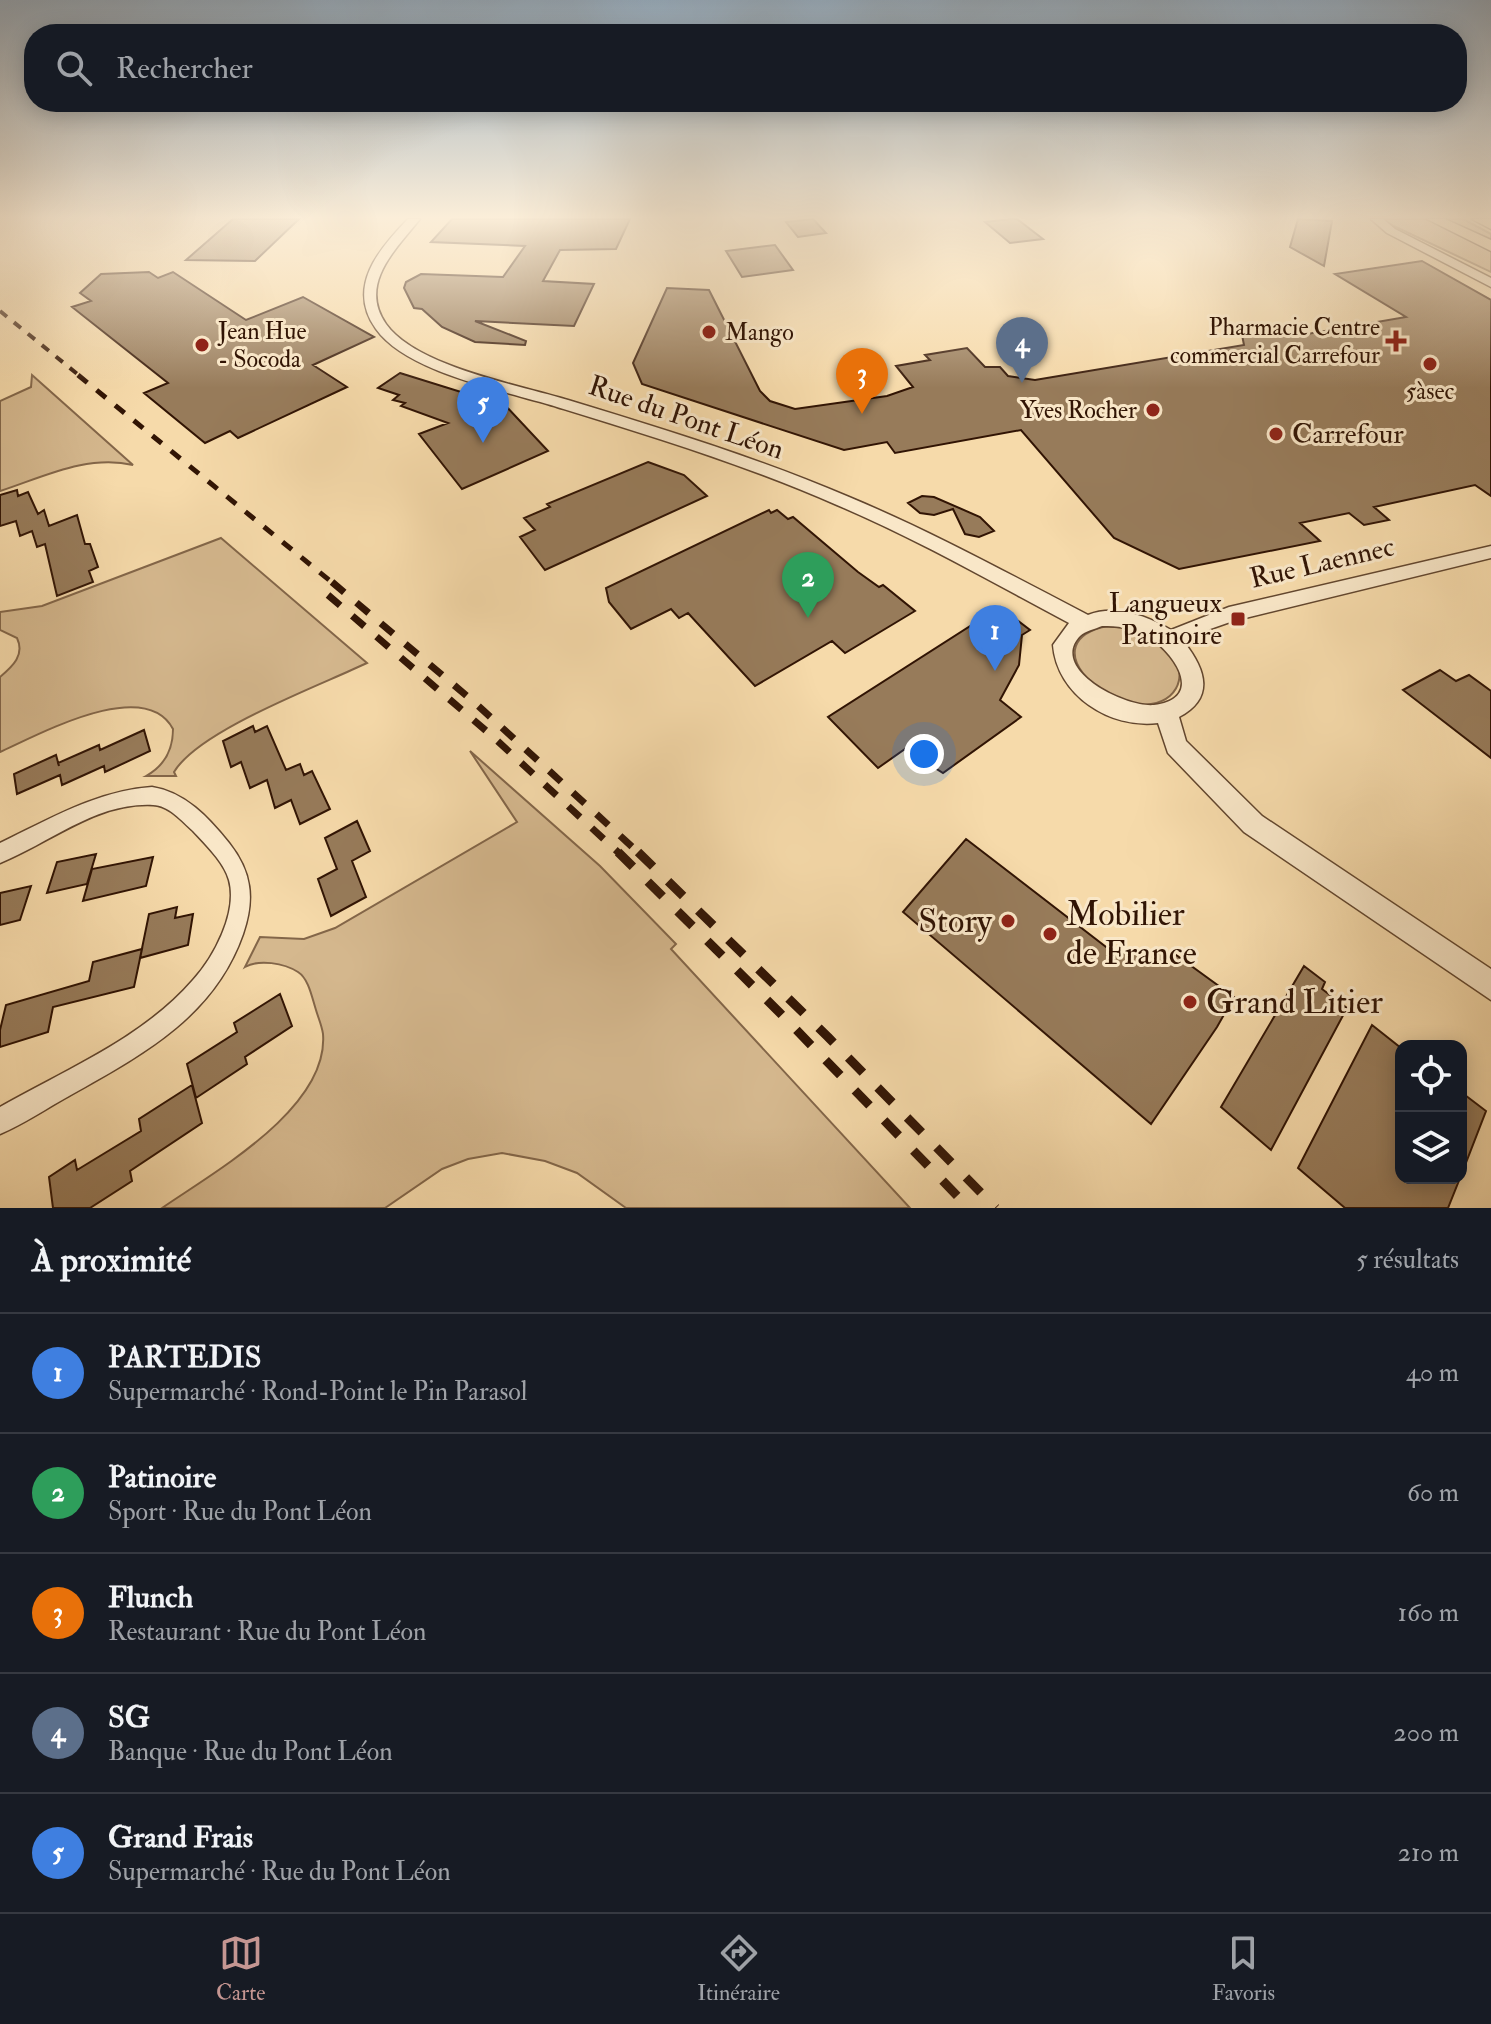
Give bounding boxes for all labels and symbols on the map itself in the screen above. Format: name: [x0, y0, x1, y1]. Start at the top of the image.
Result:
place label: Pharmacie Centre commercial Carrefour: [1170, 312, 1380, 371]
place label: Jean Hue - Socoda: [217, 316, 307, 375]
place label: Mango: [725, 317, 794, 348]
pin: 4: [996, 317, 1048, 383]
marker: Mango: [700, 323, 718, 341]
marker: Pharmacie Centre commercial Carrefour: [1387, 332, 1405, 350]
marker: Jean Hue - Socoda: [193, 336, 211, 354]
pin: 3: [836, 348, 888, 414]
marker: 5àsec: [1421, 355, 1439, 373]
street label: Rue du Pont Léon: [584, 368, 788, 468]
place label: 5àsec: [1406, 376, 1454, 407]
pin: 5: [457, 377, 509, 443]
place label: Yves Rocher: [1020, 395, 1137, 426]
marker: Yves Rocher: [1144, 401, 1162, 419]
place label: Carrefour: [1292, 417, 1404, 452]
marker: Carrefour: [1267, 425, 1285, 443]
street label: Rue Laennec: [1246, 529, 1398, 597]
pin: 2: [782, 552, 834, 618]
place label: Langueux Patinoire: [1109, 586, 1223, 653]
pin: 1: [969, 605, 1021, 671]
marker: Langueux Patinoire: [1229, 610, 1247, 628]
your location: [904, 734, 944, 774]
place label: Mobilier de France: [1066, 893, 1197, 975]
place label: Story: [918, 900, 993, 943]
marker: Story: [999, 912, 1017, 930]
marker: Mobilier de France: [1041, 925, 1059, 943]
place label: Grand Litier: [1206, 981, 1383, 1024]
marker: Grand Litier: [1181, 993, 1199, 1011]

